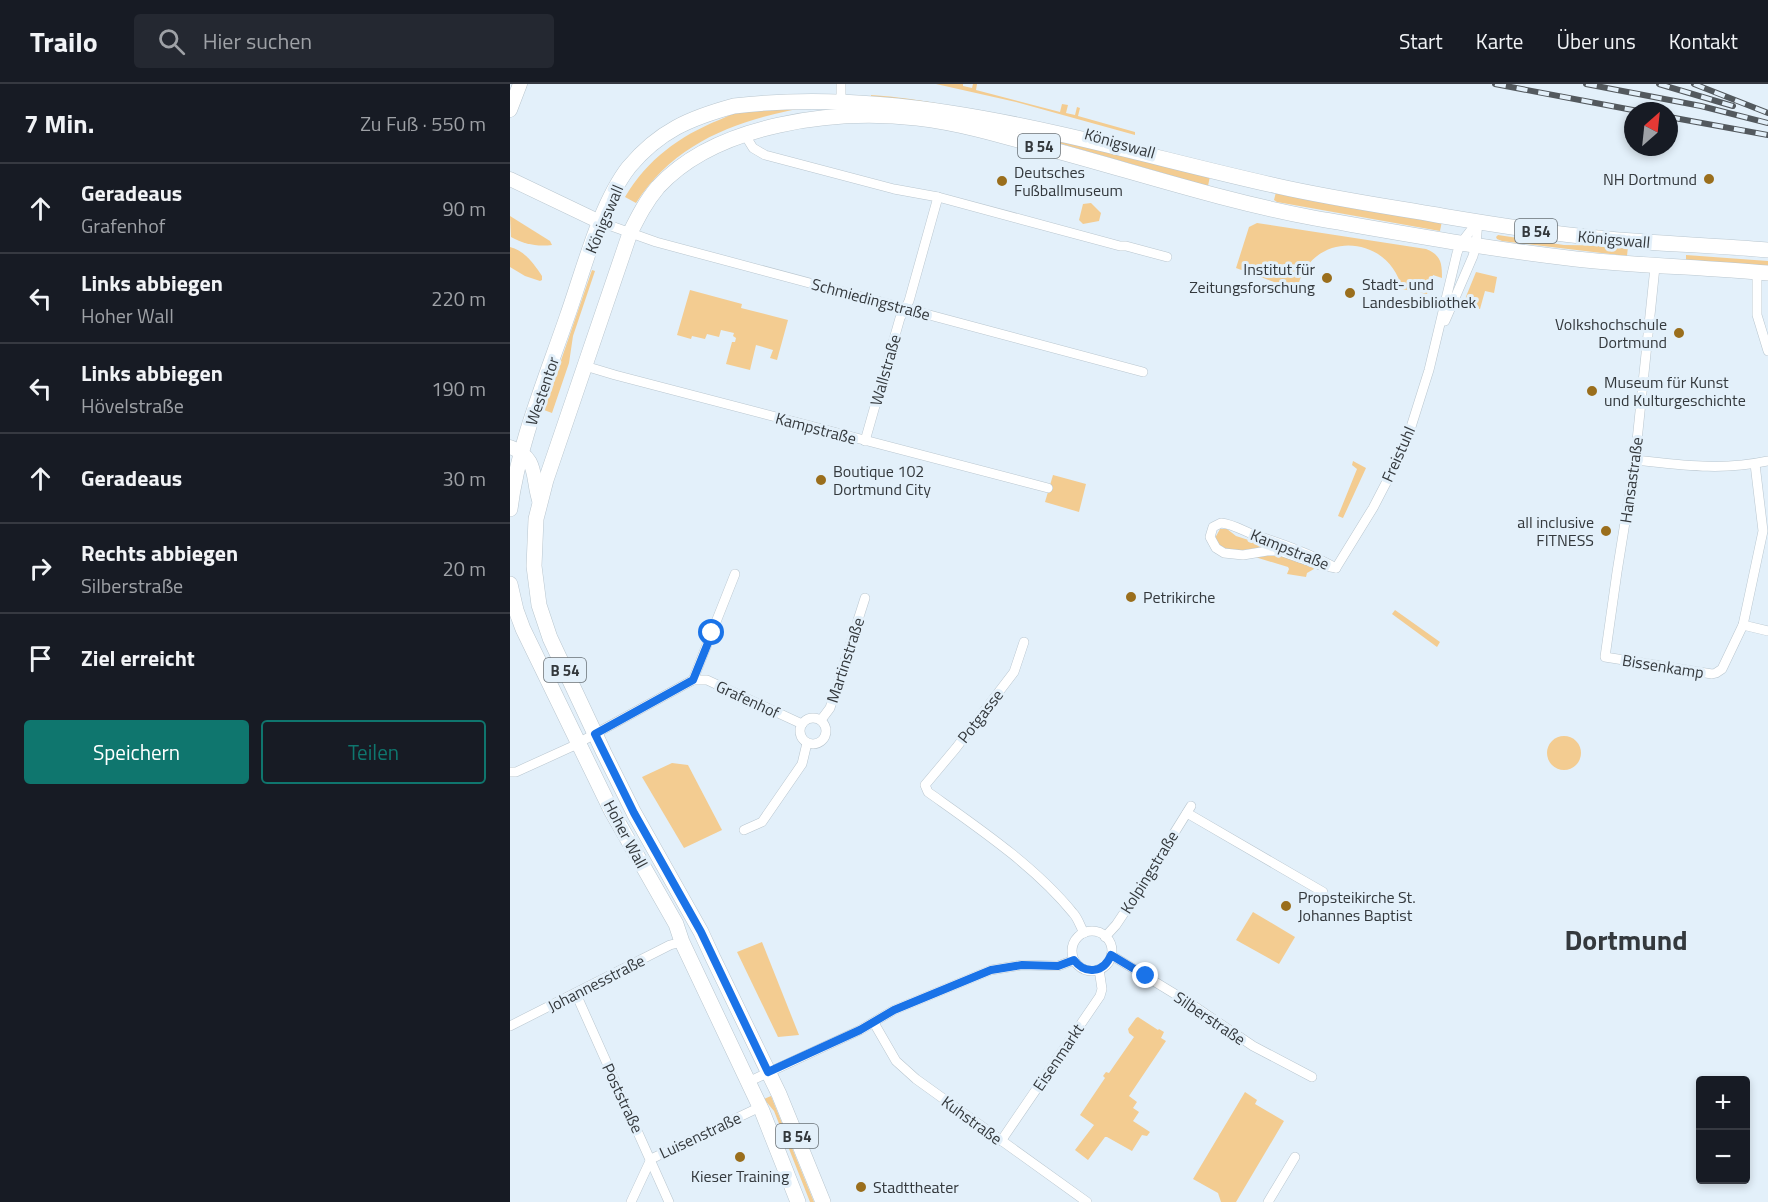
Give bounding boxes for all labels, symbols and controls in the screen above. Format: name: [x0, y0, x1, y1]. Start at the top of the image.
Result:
search box: [134, 14, 554, 68]
text: Trailo: [30, 20, 98, 63]
text: Hier suchen: [203, 24, 312, 58]
icon: search: [155, 25, 188, 58]
text: Start: [1399, 25, 1443, 57]
text: Karte: [1476, 25, 1523, 57]
text: Über uns: [1556, 25, 1636, 57]
text: Kontakt: [1669, 25, 1738, 57]
north arrow: [1624, 102, 1678, 156]
text: 7 Min.: [24, 104, 94, 143]
text: Zu Fuß · 550 m: [360, 108, 486, 139]
street label: Königswall: [1082, 121, 1158, 165]
road number: B 54: [1018, 134, 1060, 158]
place label: Deutsches Fußballmuseum: [1014, 160, 1123, 202]
place label: NH Dortmund: [1603, 167, 1697, 191]
marker: NH Dortmund: [1702, 172, 1716, 186]
marker: Deutsches Fußballmuseum: [995, 174, 1009, 188]
text: Geradeaus: [81, 176, 182, 210]
street label: Königswall: [579, 181, 629, 257]
icon: ahead: [24, 192, 57, 225]
text: 90 m: [442, 193, 486, 224]
text: Grafenhof: [81, 210, 165, 241]
road number: B 54: [1515, 219, 1557, 243]
street label: Königswall: [1577, 224, 1651, 254]
place label: Institut für Zeitungsforschung: [1189, 257, 1315, 299]
text: Links abbiegen: [81, 266, 223, 300]
marker: Institut für Zeitungsforschung: [1320, 271, 1334, 285]
street label: Schmiedingstraße: [809, 272, 933, 326]
place label: Stadt- und Landesbibliothek: [1362, 272, 1476, 314]
icon: left: [24, 282, 57, 315]
text: 220 m: [431, 283, 486, 314]
marker: Stadt- und Landesbibliothek: [1343, 286, 1357, 300]
text: Hoher Wall: [81, 300, 174, 331]
place label: Volkshochschule Dortmund: [1555, 312, 1667, 354]
marker: Volkshochschule Dortmund: [1672, 326, 1686, 340]
street label: Wallstraße: [863, 332, 907, 408]
street label: Westentor: [519, 353, 565, 429]
text: Links abbiegen: [81, 356, 223, 390]
place label: Museum für Kunst und Kulturgeschichte: [1604, 370, 1746, 412]
icon: left: [24, 372, 57, 405]
text: 190 m: [431, 373, 486, 404]
marker: Museum für Kunst und Kulturgeschichte: [1585, 384, 1599, 398]
text: Hövelstraße: [81, 390, 184, 421]
street label: Kampstraße: [773, 406, 859, 450]
street label: Freistuhl: [1375, 422, 1421, 486]
street label: Hansastraße: [1613, 435, 1649, 525]
place label: Boutique 102 Dortmund City: [833, 459, 931, 501]
text: Geradeaus: [81, 461, 182, 495]
icon: ahead: [24, 462, 57, 495]
text: 30 m: [442, 463, 486, 494]
marker: Boutique 102 Dortmund City: [814, 473, 828, 487]
place label: all inclusive FITNESS: [1517, 510, 1594, 552]
street label: Kampstraße: [1247, 522, 1333, 576]
marker: all inclusive FITNESS: [1599, 524, 1613, 538]
text: Rechts abbiegen: [81, 536, 238, 570]
icon: right: [24, 552, 57, 585]
text: 20 m: [442, 553, 486, 584]
text: Silberstraße: [81, 570, 183, 601]
place label: Petrikirche: [1143, 585, 1215, 609]
marker: Petrikirche: [1124, 590, 1138, 604]
street label: Martinstraße: [820, 614, 870, 706]
route start: [698, 619, 724, 645]
text: Ziel erreicht: [81, 641, 195, 675]
icon: arrive: [24, 642, 57, 675]
street label: Bissenkamp: [1620, 648, 1706, 684]
road number: B 54: [544, 658, 586, 682]
street label: Grafenhof: [712, 674, 784, 724]
street label: Potgasse: [951, 684, 1009, 748]
button: Speichern: [24, 720, 249, 784]
button: Teilen: [261, 720, 486, 784]
street label: Hoher Wall: [598, 796, 654, 872]
street label: Kolpingstraße: [1114, 826, 1184, 918]
place label: Propsteikirche St. Johannes Baptist: [1298, 885, 1416, 927]
marker: Propsteikirche St. Johannes Baptist: [1279, 899, 1293, 913]
district label: Dortmund: [1564, 918, 1688, 961]
street label: Johannesstraße: [543, 948, 649, 1018]
route end: [1132, 962, 1158, 988]
street label: Silberstraße: [1169, 985, 1251, 1051]
street label: Eisenmarkt: [1027, 1018, 1090, 1095]
street label: Poststraße: [596, 1059, 650, 1137]
map controls: [1696, 1076, 1750, 1184]
button: +: [1696, 1076, 1750, 1130]
street label: Kuhstraße: [937, 1090, 1007, 1150]
street label: Luisenstraße: [655, 1106, 745, 1164]
road number: B 54: [776, 1124, 818, 1148]
button: −: [1696, 1130, 1750, 1184]
marker: Kieser Training: [733, 1150, 747, 1164]
place label: Kieser Training: [691, 1164, 789, 1188]
place label: Stadttheater: [873, 1175, 959, 1199]
marker: Stadttheater: [854, 1180, 868, 1194]

